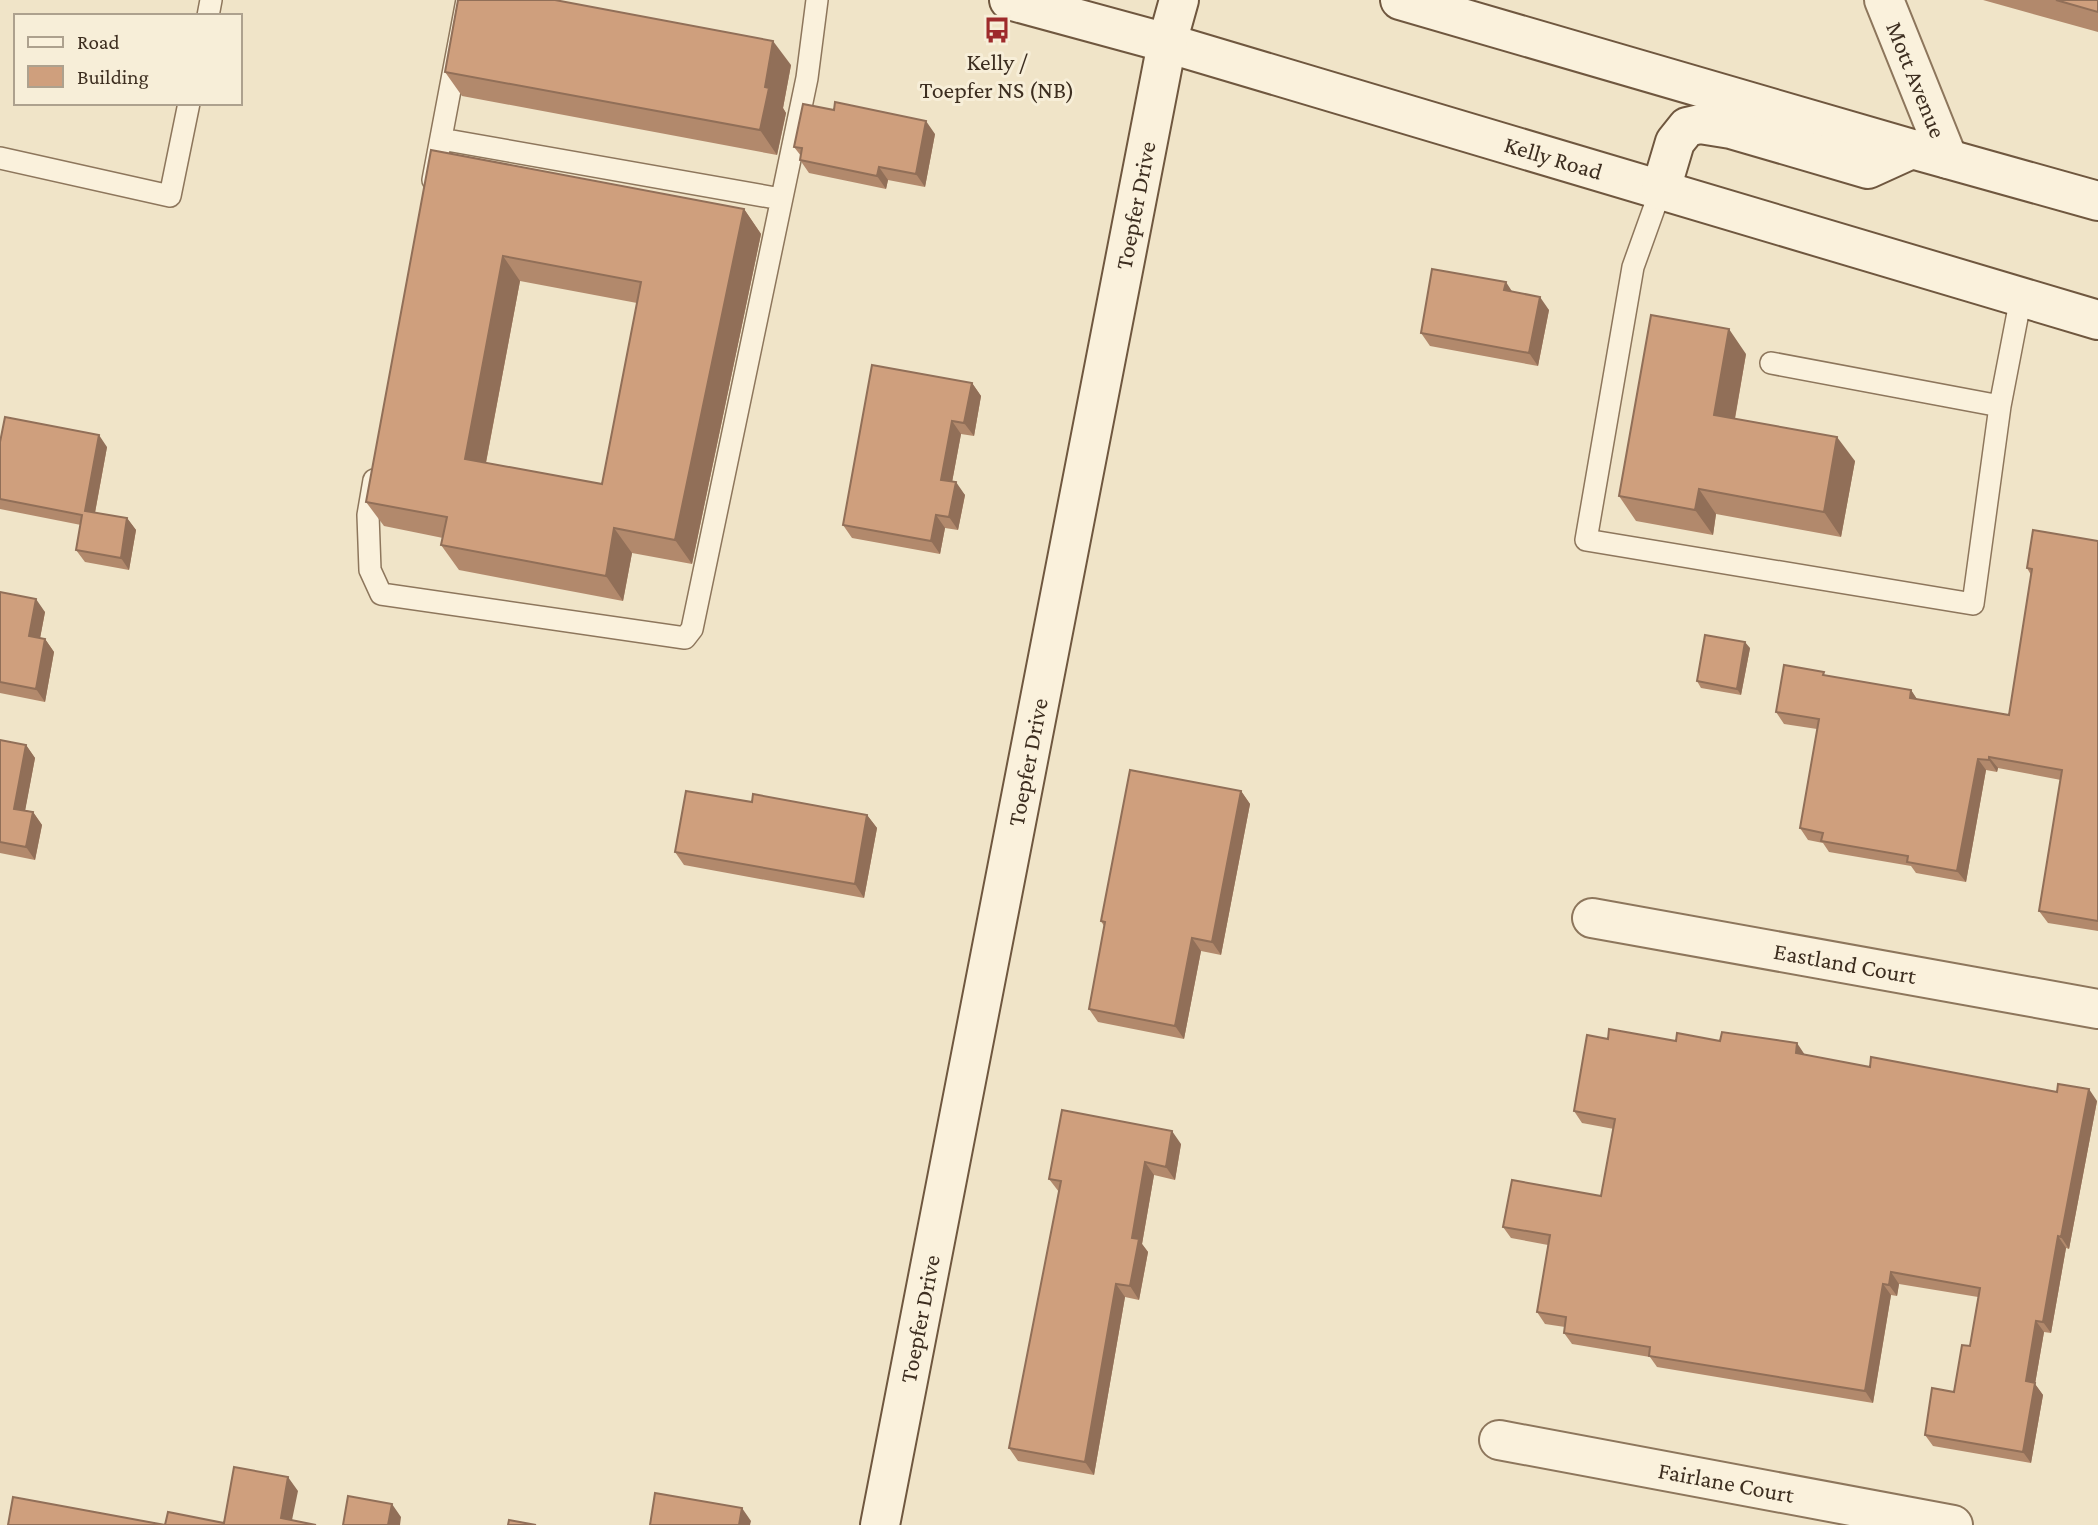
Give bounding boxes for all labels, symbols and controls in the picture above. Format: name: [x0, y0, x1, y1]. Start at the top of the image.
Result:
legend: [14, 14, 242, 105]
bus stop icon: Kelly / Toepfer NS (NB): [982, 15, 1012, 45]
street label: Mott Avenue: [1881, 18, 1952, 142]
text: Road: [77, 30, 120, 54]
place label: Kelly / Toepfer NS (NB): [920, 48, 1074, 104]
text: Building: [77, 65, 149, 89]
street label: Kelly Road: [1501, 130, 1606, 185]
street label: Toepfer Drive: [1109, 139, 1161, 272]
street label: Toepfer Drive: [1002, 696, 1053, 828]
street label: Eastland Court: [1772, 937, 1919, 989]
street label: Toepfer Drive: [894, 1252, 945, 1385]
street label: Fairlane Court: [1656, 1456, 1797, 1508]

